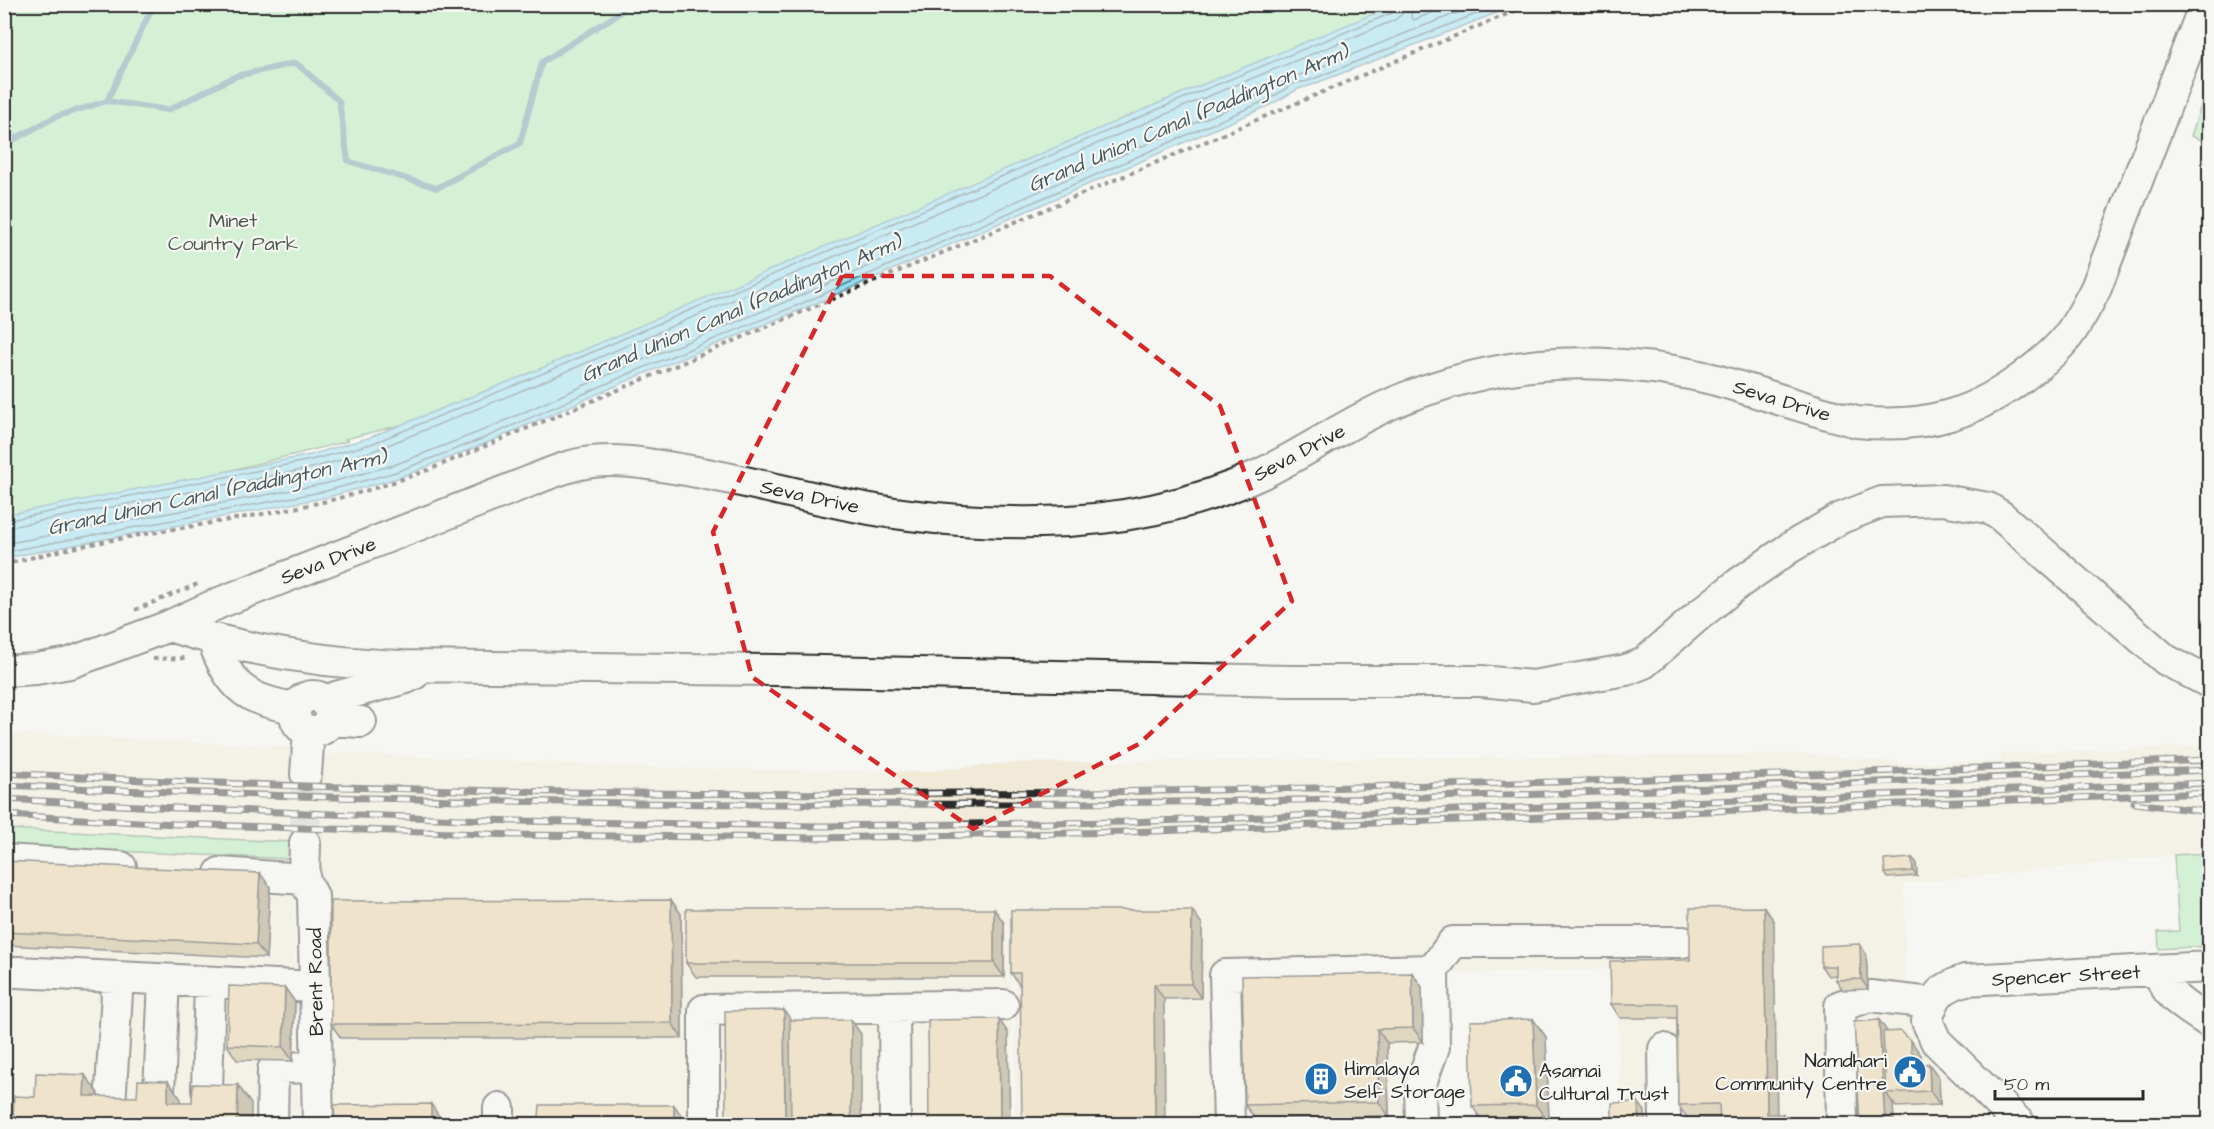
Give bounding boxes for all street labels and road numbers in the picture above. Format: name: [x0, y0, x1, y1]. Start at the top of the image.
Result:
street label: Seva Drive: [1730, 373, 1834, 429]
street label: Seva Drive: [1249, 417, 1351, 489]
street label: Seva Drive: [758, 473, 862, 521]
street label: Seva Drive: [276, 530, 380, 592]
street label: Brent Road: [301, 928, 331, 1036]
street label: Spencer Street: [1991, 958, 2141, 994]

